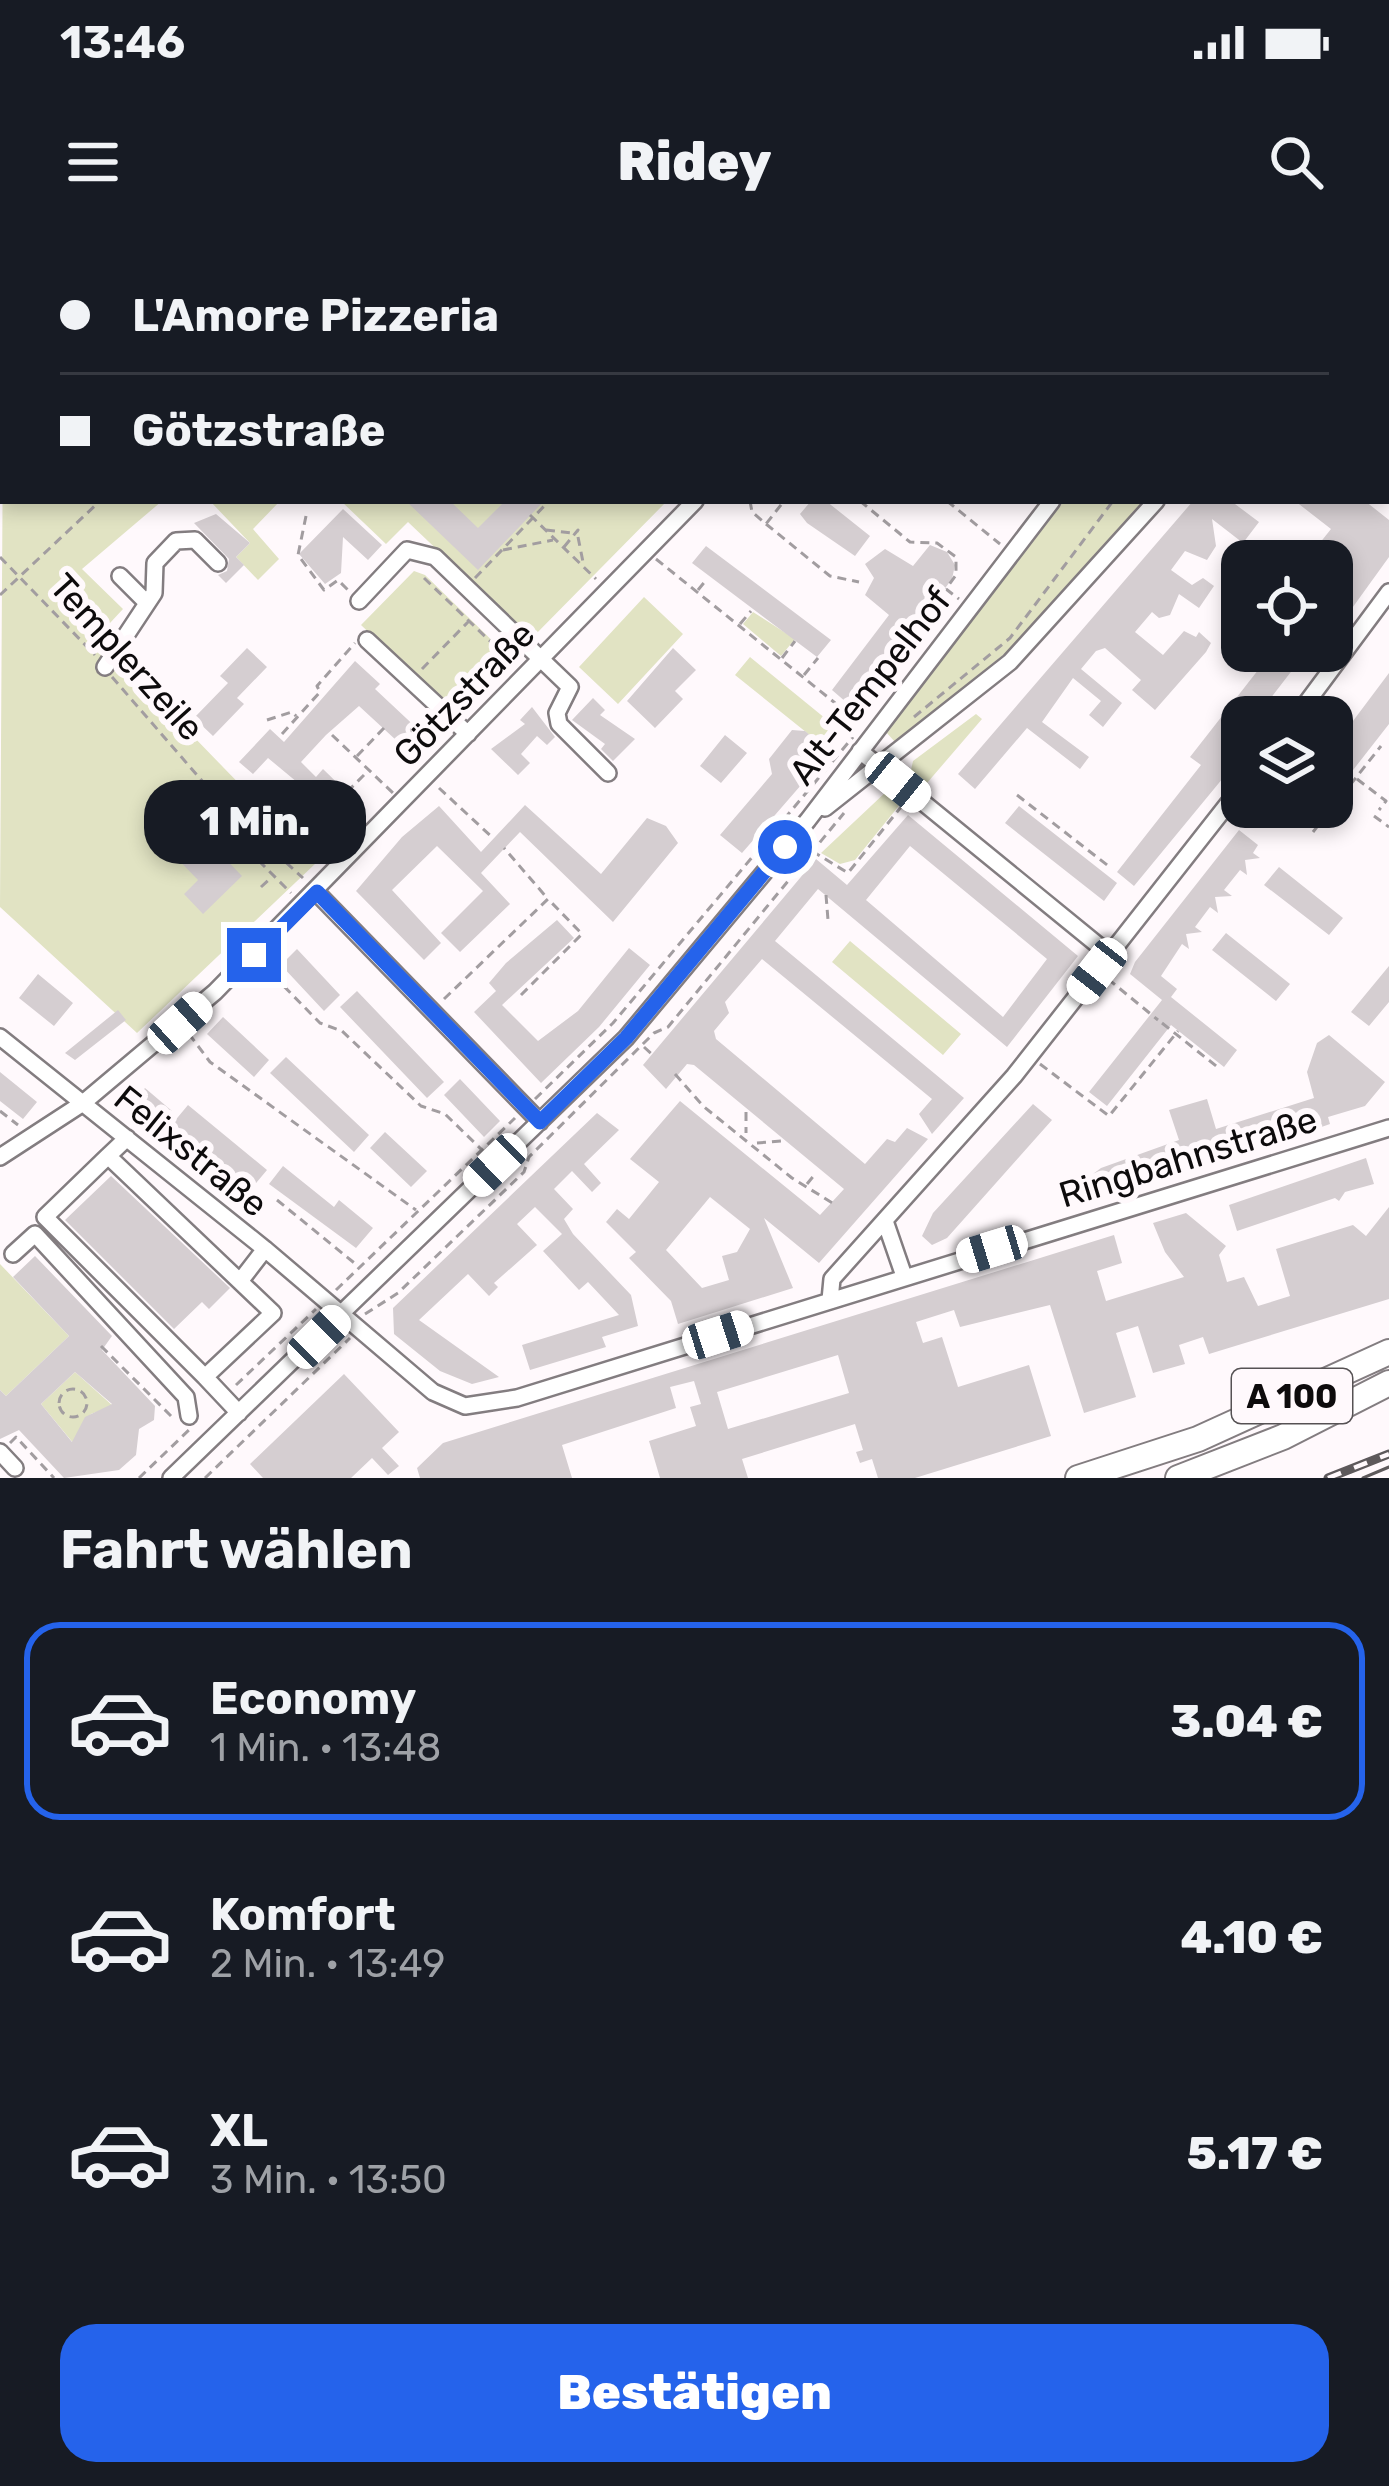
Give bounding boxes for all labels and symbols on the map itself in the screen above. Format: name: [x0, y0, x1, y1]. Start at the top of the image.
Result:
street label: Templerzeile: [41, 565, 213, 749]
street label: Alt-Tempelhof: [780, 579, 960, 793]
street label: Götzstraße: [384, 613, 544, 775]
car: [859, 745, 937, 819]
callout: 1 Min.: [143, 781, 365, 865]
route start: [758, 820, 812, 874]
route end: [227, 928, 281, 982]
car: [1061, 932, 1133, 1010]
car: [141, 986, 219, 1060]
street label: Felixstraße: [106, 1076, 276, 1226]
street label: Ringbahnstraße: [1054, 1097, 1322, 1217]
car: [457, 1127, 533, 1203]
car: [952, 1221, 1032, 1277]
car: [281, 1299, 357, 1375]
car: [678, 1307, 758, 1363]
road number: A 100: [1232, 1369, 1352, 1423]

